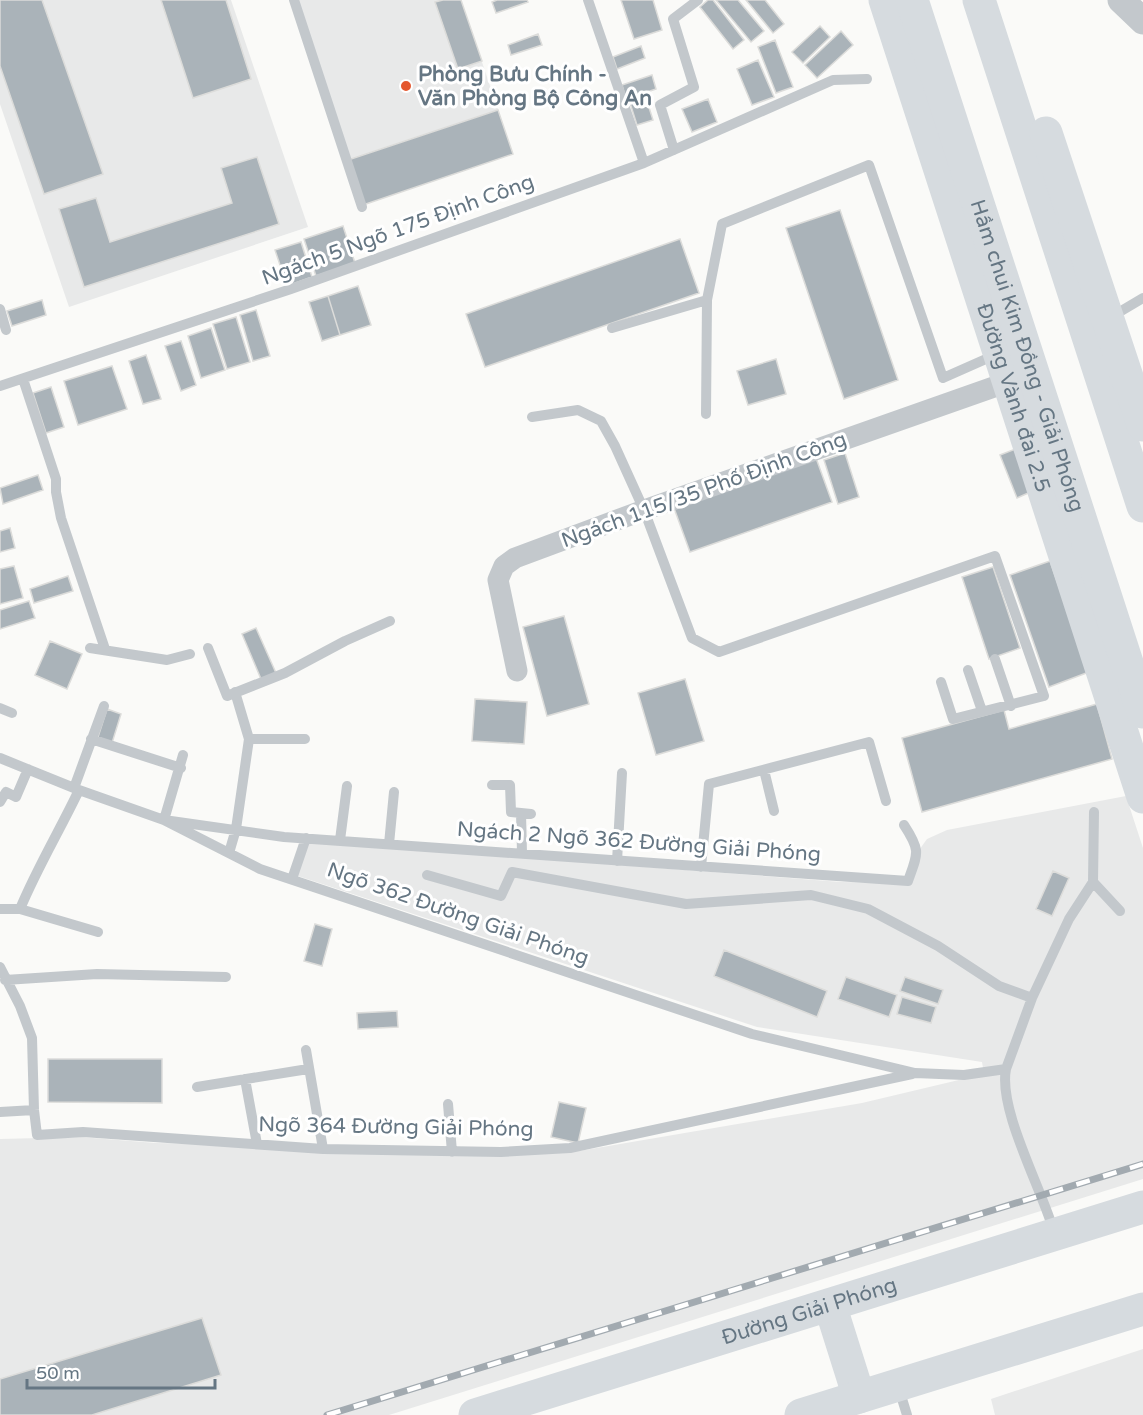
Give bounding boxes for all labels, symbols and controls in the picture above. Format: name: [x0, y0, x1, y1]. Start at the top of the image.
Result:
place label: Phòng Bưu Chính - Văn Phòng Bộ Công An: [418, 62, 652, 111]
marker: Phòng Bưu Chính - Văn Phòng Bộ Công An: [399, 79, 413, 93]
street label: Ngách 5 Ngõ 175 Định Công: [259, 169, 537, 291]
street label: Hầm chui Kim Đồng - Giải Phóng: [965, 196, 1090, 515]
street label: Đường Vành đai 2.5: [971, 300, 1056, 495]
street label: Ngách 115/35 Phố Định Công: [558, 427, 850, 553]
street label: Ngách 2 Ngõ 362 Đường Giải Phóng: [456, 817, 822, 867]
street label: Ngõ 362 Đường Giải Phóng: [324, 857, 592, 971]
street label: Ngõ 364 Đường Giải Phóng: [258, 1112, 534, 1142]
street label: Đường Giải Phóng: [718, 1272, 900, 1350]
scale bar: [27, 1352, 214, 1390]
text: 50 m: [36, 1362, 80, 1384]

